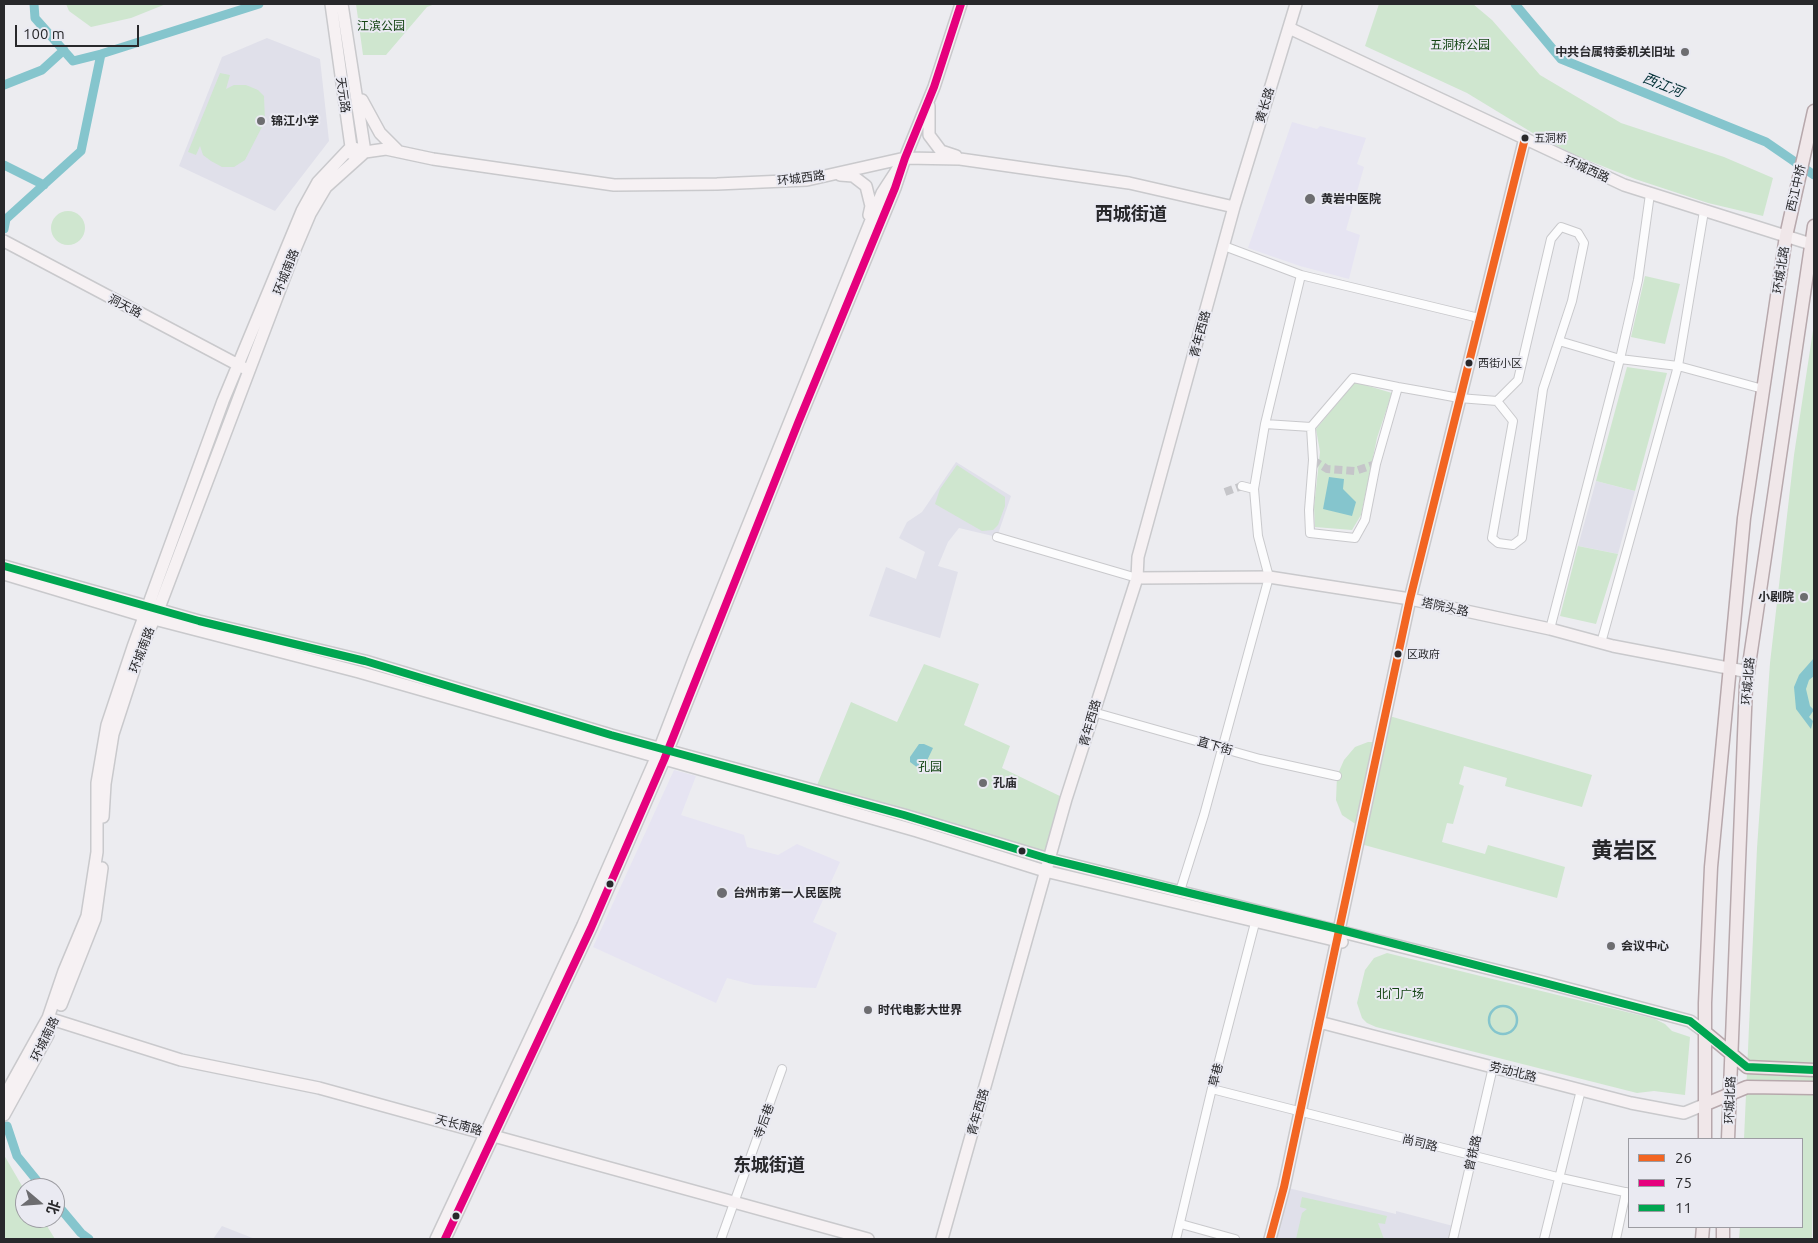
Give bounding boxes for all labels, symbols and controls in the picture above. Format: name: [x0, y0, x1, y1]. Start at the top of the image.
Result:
scale bar: [18, 15, 141, 47]
park label: 江滨公园: [357, 19, 405, 33]
text: 100 m: [23, 25, 65, 42]
park label: 五洞桥公园: [1430, 38, 1490, 52]
place label: 中共台属特委机关旧址: [1555, 45, 1675, 59]
marker: 中共台属特委机关旧址: [1679, 46, 1691, 58]
water label: 西江河: [1640, 69, 1686, 101]
street label: 天元路: [333, 76, 353, 114]
street label: 黄长路: [1253, 86, 1277, 124]
place label: 锦江小学: [271, 114, 319, 128]
marker: 锦江小学: [255, 115, 267, 127]
place label: 五洞桥: [1534, 131, 1567, 145]
marker: 五洞桥: [1520, 133, 1530, 143]
street label: 环城西路: [1562, 153, 1612, 185]
street label: 西江中桥: [1784, 163, 1808, 213]
street label: 环城西路: [776, 168, 826, 188]
marker: 黄岩中医院: [1303, 192, 1317, 206]
place label: 黄岩中医院: [1321, 192, 1381, 206]
district label: 西城街道: [1095, 203, 1167, 225]
street label: 环城北路: [1770, 245, 1792, 295]
street label: 环城南路: [270, 247, 302, 297]
street label: 洞天路: [106, 291, 144, 321]
street label: 青年西路: [1187, 309, 1213, 359]
place label: 西街小区: [1478, 356, 1522, 370]
marker: 西街小区: [1464, 358, 1474, 368]
place label: 小剧院: [1758, 590, 1794, 604]
marker: 小剧院: [1798, 591, 1810, 603]
street label: 塔院头路: [1420, 595, 1470, 619]
street label: 环城南路: [127, 625, 157, 675]
place label: 区政府: [1407, 647, 1440, 661]
marker: 区政府: [1393, 649, 1403, 659]
street label: 环城北路: [1739, 656, 1757, 706]
street label: 青年西路: [1076, 698, 1104, 748]
street label: 直下街: [1196, 734, 1234, 758]
park label: 孔园: [918, 760, 942, 774]
place label: 孔庙: [993, 776, 1017, 790]
marker: 孔庙: [977, 777, 989, 789]
district label: 黄岩区: [1591, 838, 1657, 864]
unlabelled marker: [1017, 846, 1027, 856]
unlabelled marker: [605, 879, 615, 889]
marker: 台州市第一人民医院: [715, 886, 729, 900]
place label: 台州市第一人民医院: [733, 886, 841, 900]
place label: 会议中心: [1621, 939, 1669, 953]
marker: 会议中心: [1605, 940, 1617, 952]
park label: 北门广场: [1376, 987, 1424, 1001]
place label: 时代电影大世界: [878, 1003, 962, 1017]
marker: 时代电影大世界: [862, 1004, 874, 1016]
street label: 环城南路: [28, 1014, 62, 1064]
street label: 劳动北路: [1488, 1059, 1538, 1085]
street label: 草巷: [1206, 1062, 1226, 1088]
street label: 环城北路: [1722, 1076, 1738, 1124]
street label: 青年西路: [964, 1087, 992, 1137]
street label: 寺后巷: [751, 1102, 777, 1140]
street label: 天长南路: [434, 1112, 484, 1138]
street label: 尚司路: [1401, 1132, 1439, 1154]
street label: 曾铣路: [1462, 1134, 1484, 1172]
legend: [1628, 1138, 1803, 1228]
text: 26: [1675, 1149, 1692, 1166]
district label: 东城街道: [733, 1154, 805, 1176]
text: 75: [1675, 1174, 1692, 1191]
north arrow: [15, 1178, 65, 1228]
text: 北: [44, 1198, 63, 1216]
text: 11: [1675, 1199, 1692, 1216]
unlabelled marker: [451, 1211, 461, 1221]

